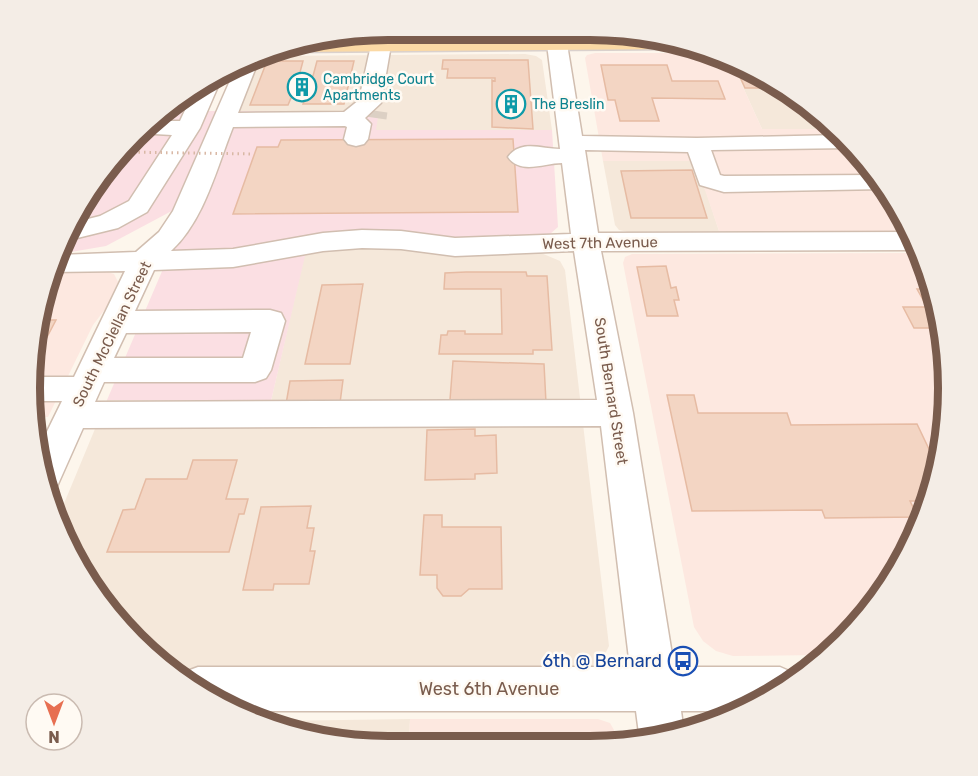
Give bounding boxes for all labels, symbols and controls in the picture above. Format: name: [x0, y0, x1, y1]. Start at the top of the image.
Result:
building icon: Cambridge Court Apartments: [286, 71, 318, 103]
place label: Cambridge Court Apartments: [323, 71, 435, 104]
building icon: The Breslin: [495, 88, 527, 120]
place label: The Breslin: [532, 96, 604, 113]
street label: West 7th Avenue: [542, 233, 658, 253]
street label: South McClellan Street: [69, 258, 155, 410]
street label: South Bernard Street: [590, 316, 632, 466]
bus stop icon: 6th @ Bernard: [667, 645, 699, 677]
place label: 6th @ Bernard: [542, 650, 662, 672]
street label: West 6th Avenue: [419, 678, 559, 700]
north arrow: [24, 692, 84, 752]
text: N: [48, 727, 60, 746]

